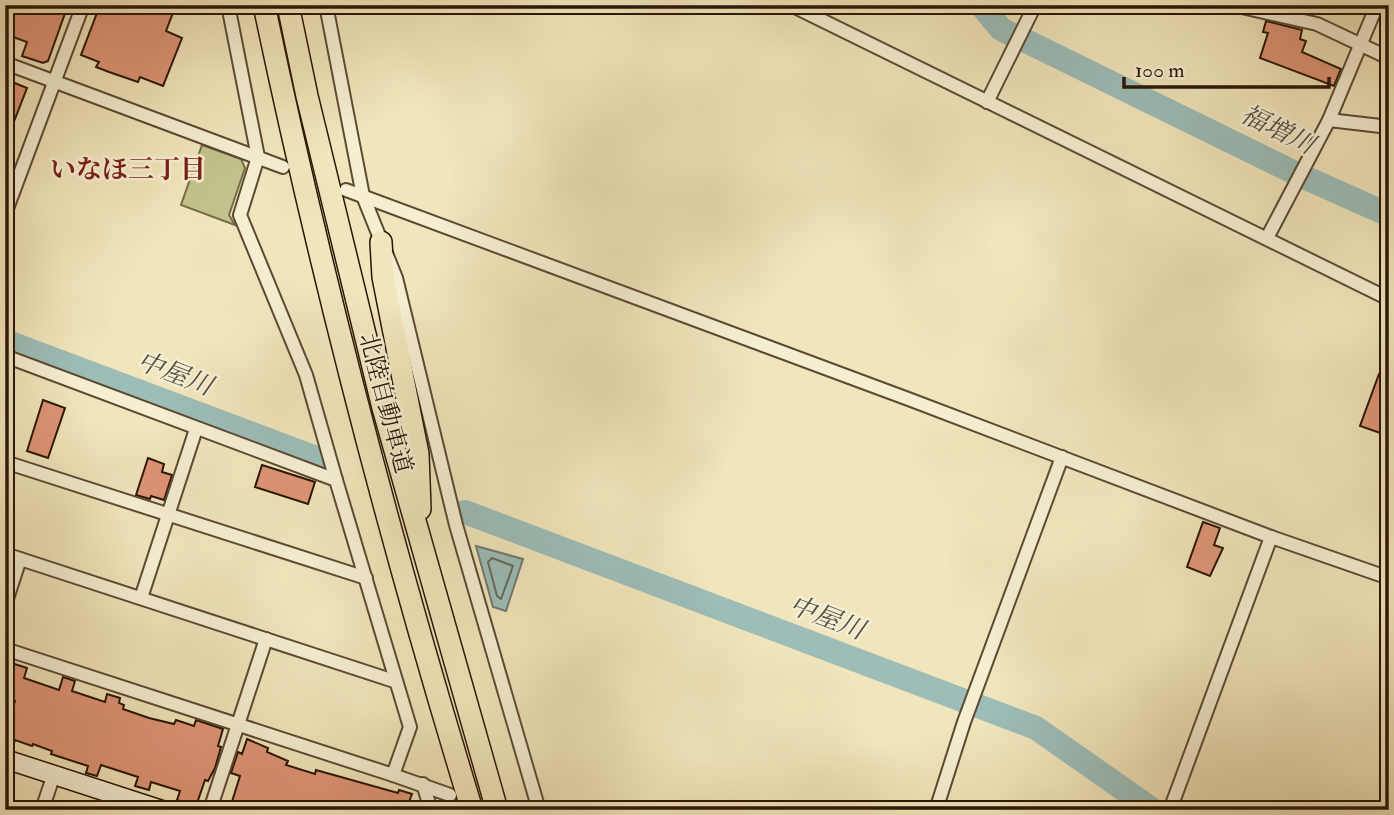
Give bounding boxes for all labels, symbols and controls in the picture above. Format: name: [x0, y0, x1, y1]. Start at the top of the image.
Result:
scale bar: [1124, 46, 1329, 90]
text: 100 m: [1135, 57, 1185, 84]
water label: 福増川: [1235, 98, 1322, 163]
district label: いなほ三丁目: [50, 154, 206, 186]
street label: 北陸自動車道: [352, 330, 419, 477]
water label: 中屋川: [132, 345, 220, 404]
water label: 中屋川: [784, 589, 872, 648]

